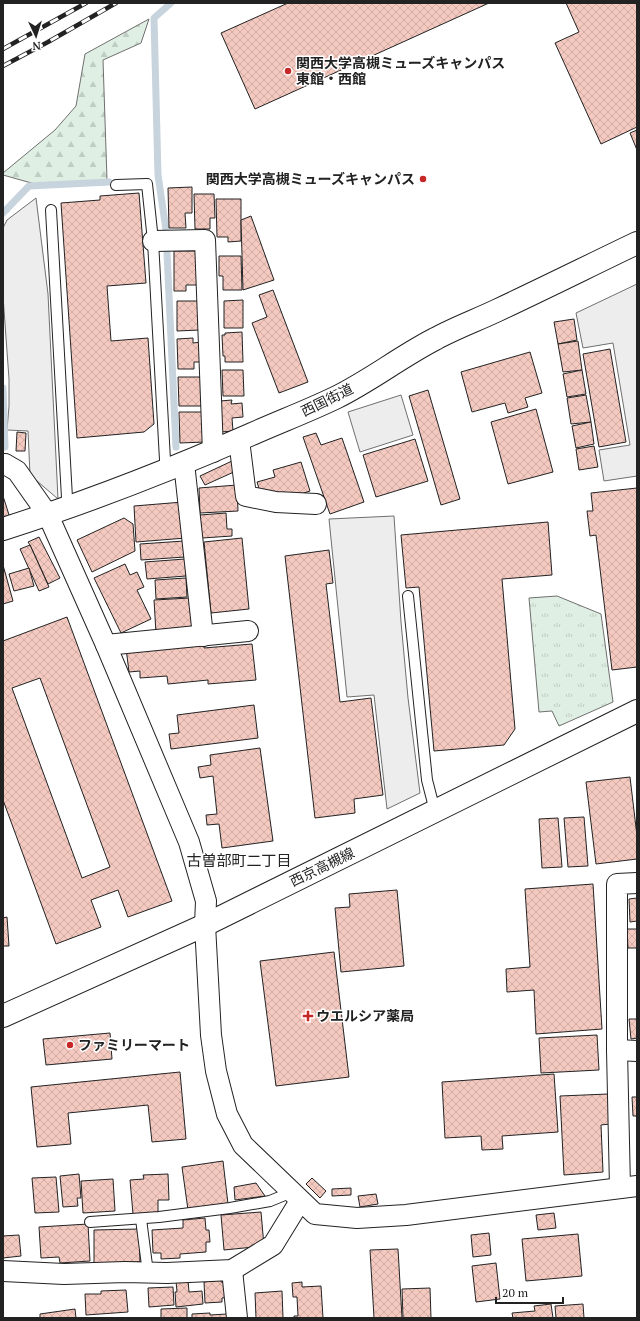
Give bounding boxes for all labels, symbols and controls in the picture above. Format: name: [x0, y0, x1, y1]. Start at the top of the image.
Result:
north arrow: [16, 16, 56, 56]
text: N: [31, 39, 41, 53]
place label: 関西大学高槻ミューズキャンパス 東館・西館: [296, 53, 505, 88]
marker: 関西大学高槻ミューズキャンパス 東館・西館: [283, 66, 293, 76]
place label: 関西大学高槻ミューズキャンパス: [206, 169, 415, 188]
marker: 関西大学高槻ミューズキャンパス: [418, 174, 428, 184]
street label: 西国街道: [297, 379, 356, 420]
street label: 西京高槻線: [286, 843, 357, 890]
district label: 古曽部町二丁目: [186, 850, 292, 870]
place label: ウエルシア薬局: [316, 1006, 414, 1025]
marker: ウエルシア薬局: [303, 1011, 313, 1021]
place label: ファミリーマート: [78, 1035, 190, 1054]
marker: ファミリーマート: [65, 1040, 75, 1050]
scale bar: [496, 1279, 563, 1305]
text: 20 m: [502, 1285, 529, 1300]

